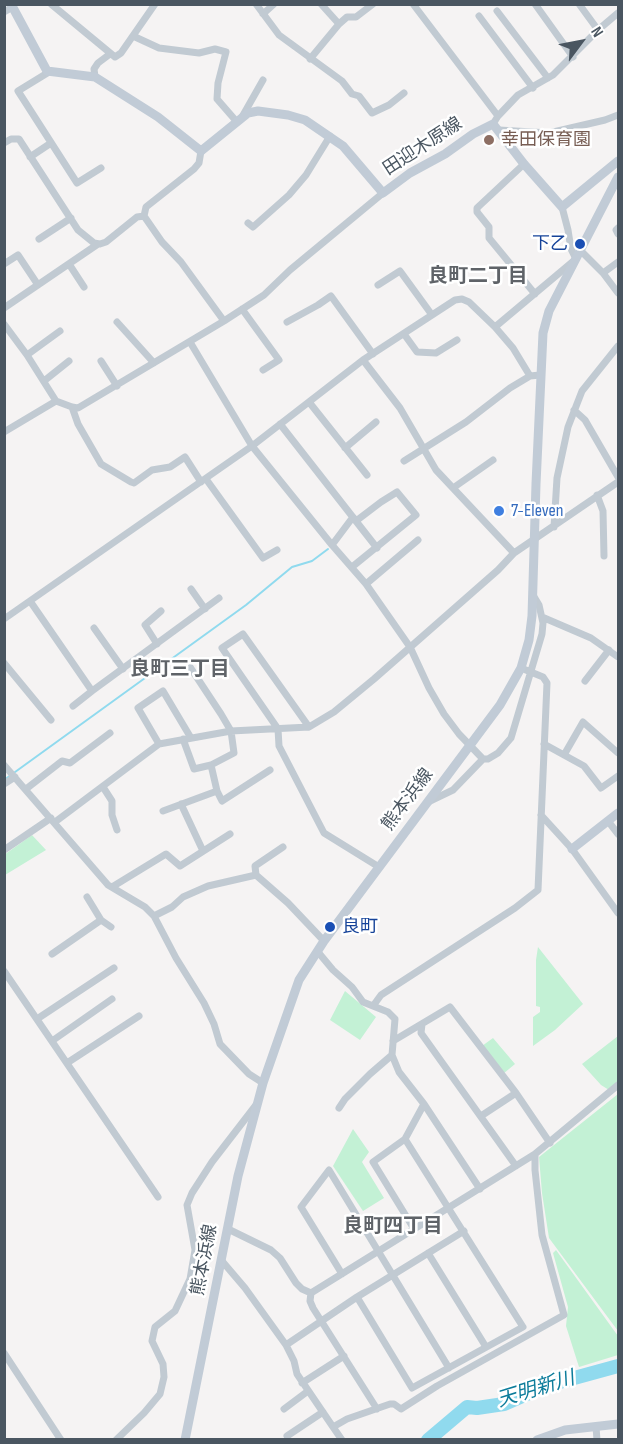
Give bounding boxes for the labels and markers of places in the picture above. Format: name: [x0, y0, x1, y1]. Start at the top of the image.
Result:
place label: 幸田保育園: [501, 129, 591, 151]
marker: 幸田保育園: [482, 133, 496, 147]
place label: 下乙: [532, 233, 568, 255]
marker: 下乙: [573, 237, 587, 251]
place label: 7-Eleven: [511, 500, 564, 522]
marker: 7-Eleven: [492, 504, 506, 518]
place label: 良町: [342, 916, 378, 938]
marker: 良町: [323, 920, 337, 934]

